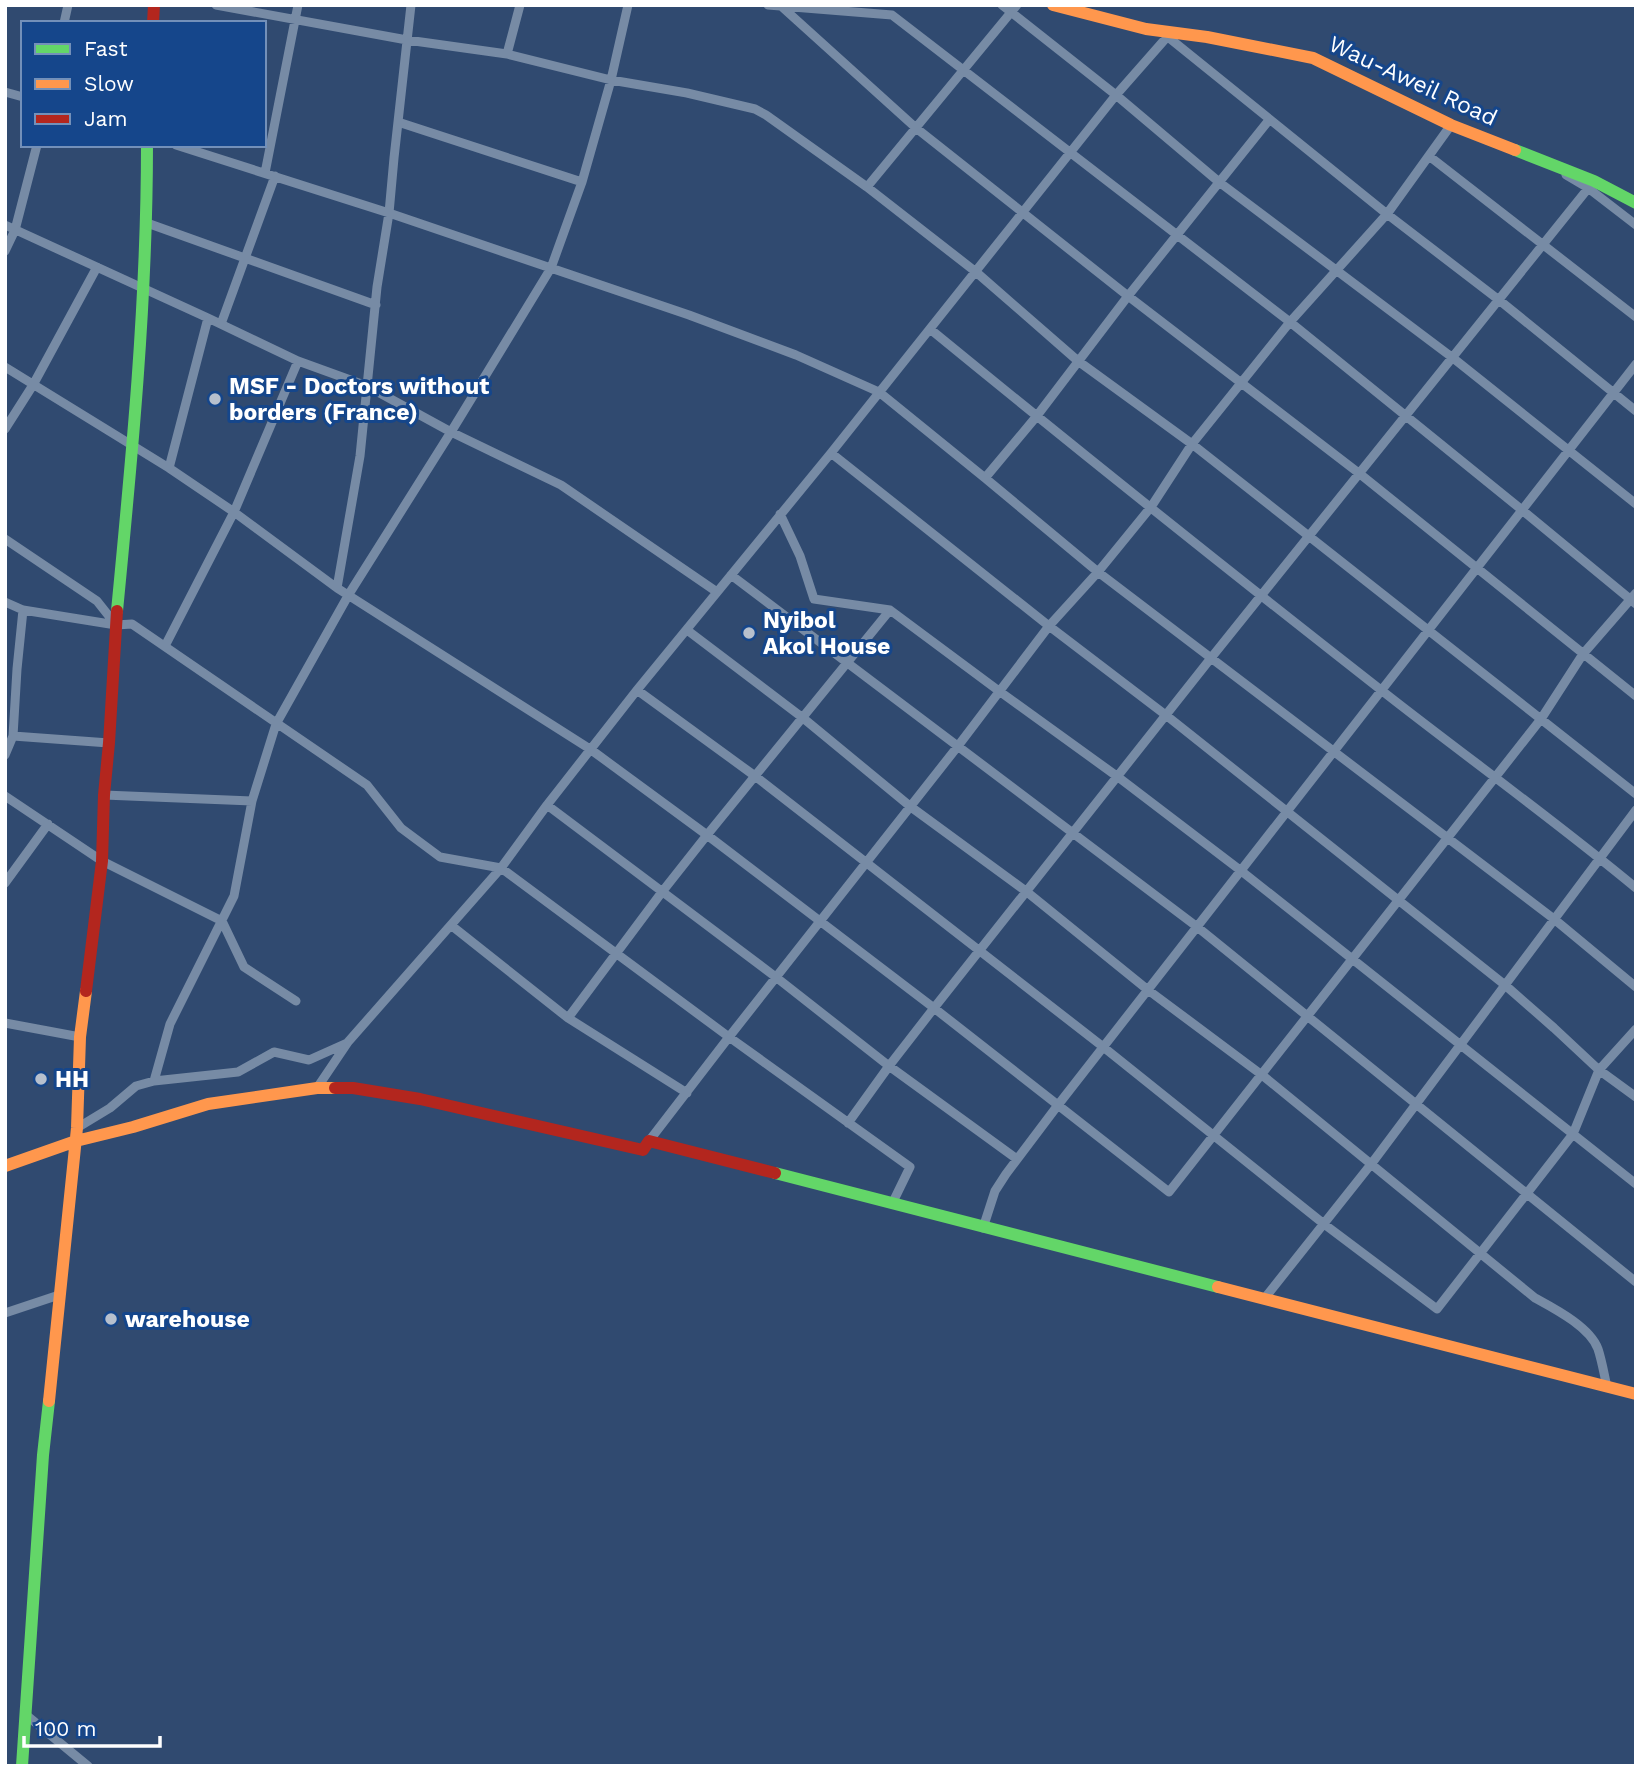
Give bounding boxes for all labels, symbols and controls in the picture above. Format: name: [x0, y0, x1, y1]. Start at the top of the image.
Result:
legend: [21, 21, 266, 147]
street label: Wau-Aweil Road: [1325, 30, 1501, 132]
text: Fast: [84, 36, 128, 61]
text: Slow: [84, 71, 134, 96]
text: Jam: [84, 106, 127, 131]
place label: MSF - Doctors without borders (France): [229, 373, 489, 426]
marker: MSF - Doctors without borders (France): [207, 391, 223, 407]
place label: Nyibol Akol House: [763, 607, 890, 660]
marker: Nyibol Akol House: [741, 625, 757, 641]
place label: HH: [55, 1066, 89, 1093]
marker: HH: [33, 1071, 49, 1087]
place label: warehouse: [125, 1306, 250, 1333]
marker: warehouse: [103, 1311, 119, 1327]
scale bar: [24, 1704, 161, 1748]
text: 100 m: [35, 1716, 97, 1741]

